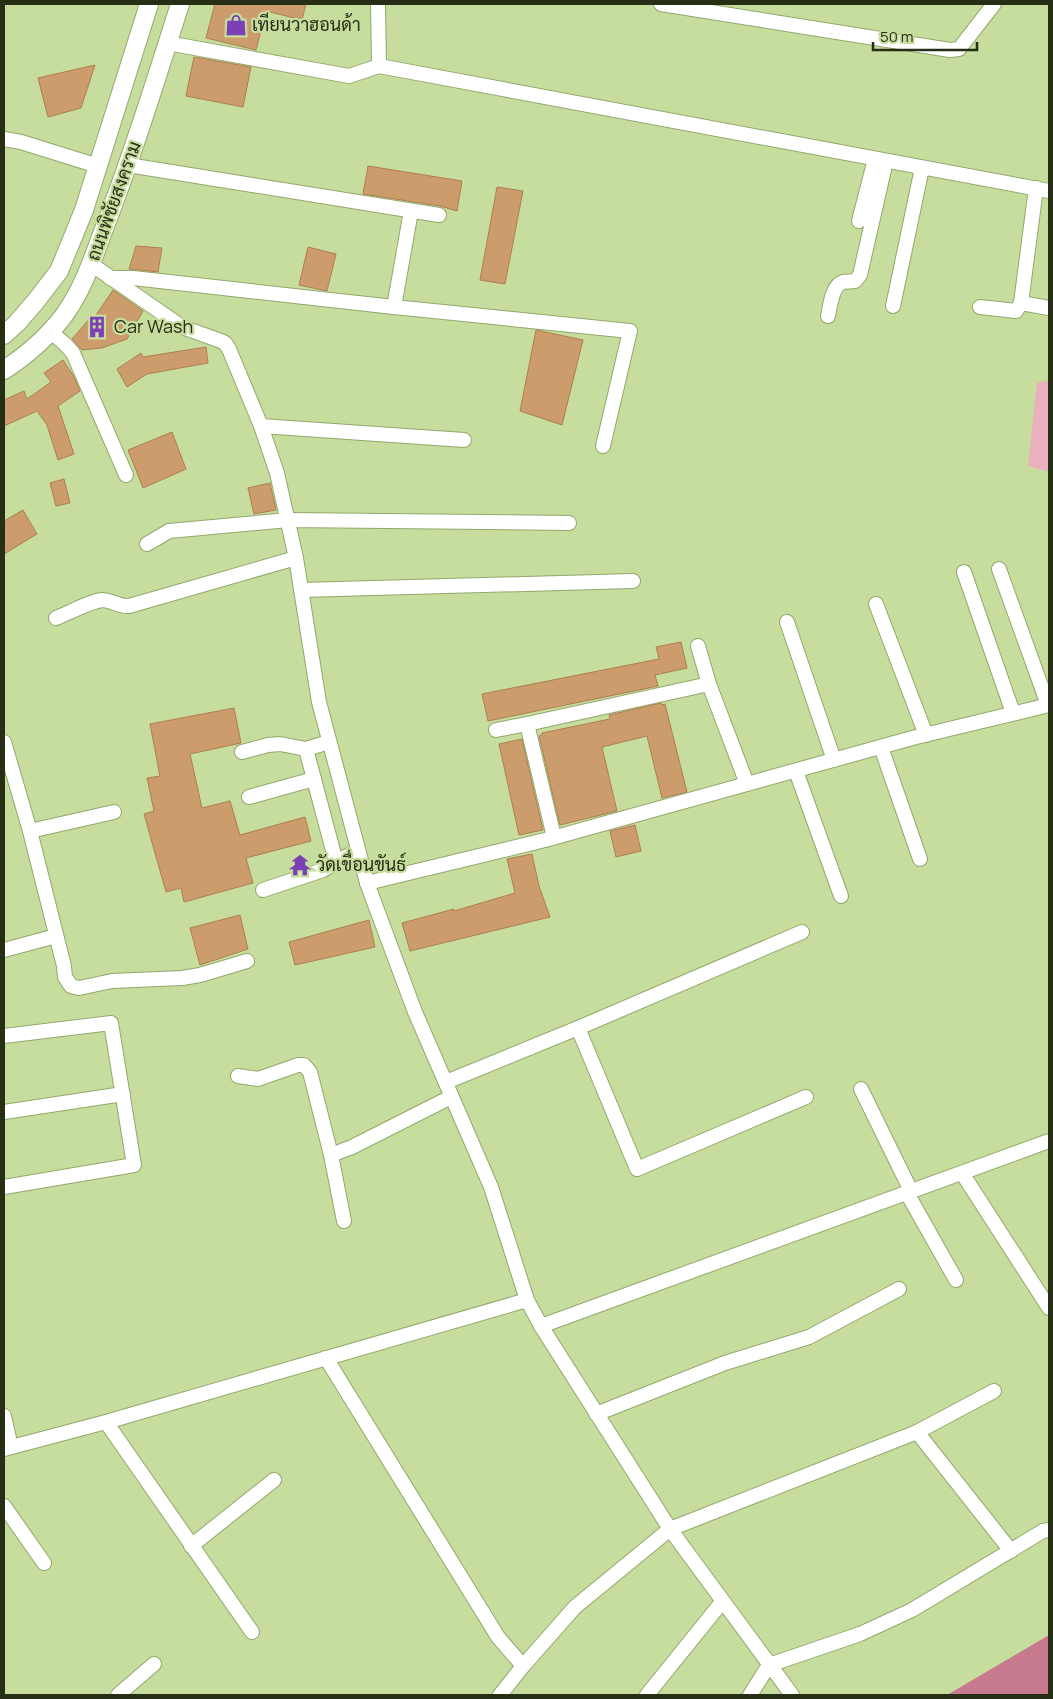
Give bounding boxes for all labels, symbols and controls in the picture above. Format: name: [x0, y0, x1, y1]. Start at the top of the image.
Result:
shop icon: เทียนวาฮอนด้า: [223, 12, 249, 38]
place label: เทียนวาฮอนด้า: [252, 12, 361, 36]
scale bar: [873, 20, 977, 52]
text: 50 m: [880, 26, 914, 47]
street label: ถนนพิชัยสงคราม: [80, 138, 146, 264]
building icon: Car Wash: [84, 314, 110, 340]
place label: Car Wash: [114, 314, 193, 338]
place label: วัดเขื่อนขันธ์: [316, 849, 406, 876]
temple icon: วัดเขื่อนขันธ์: [287, 852, 313, 878]

